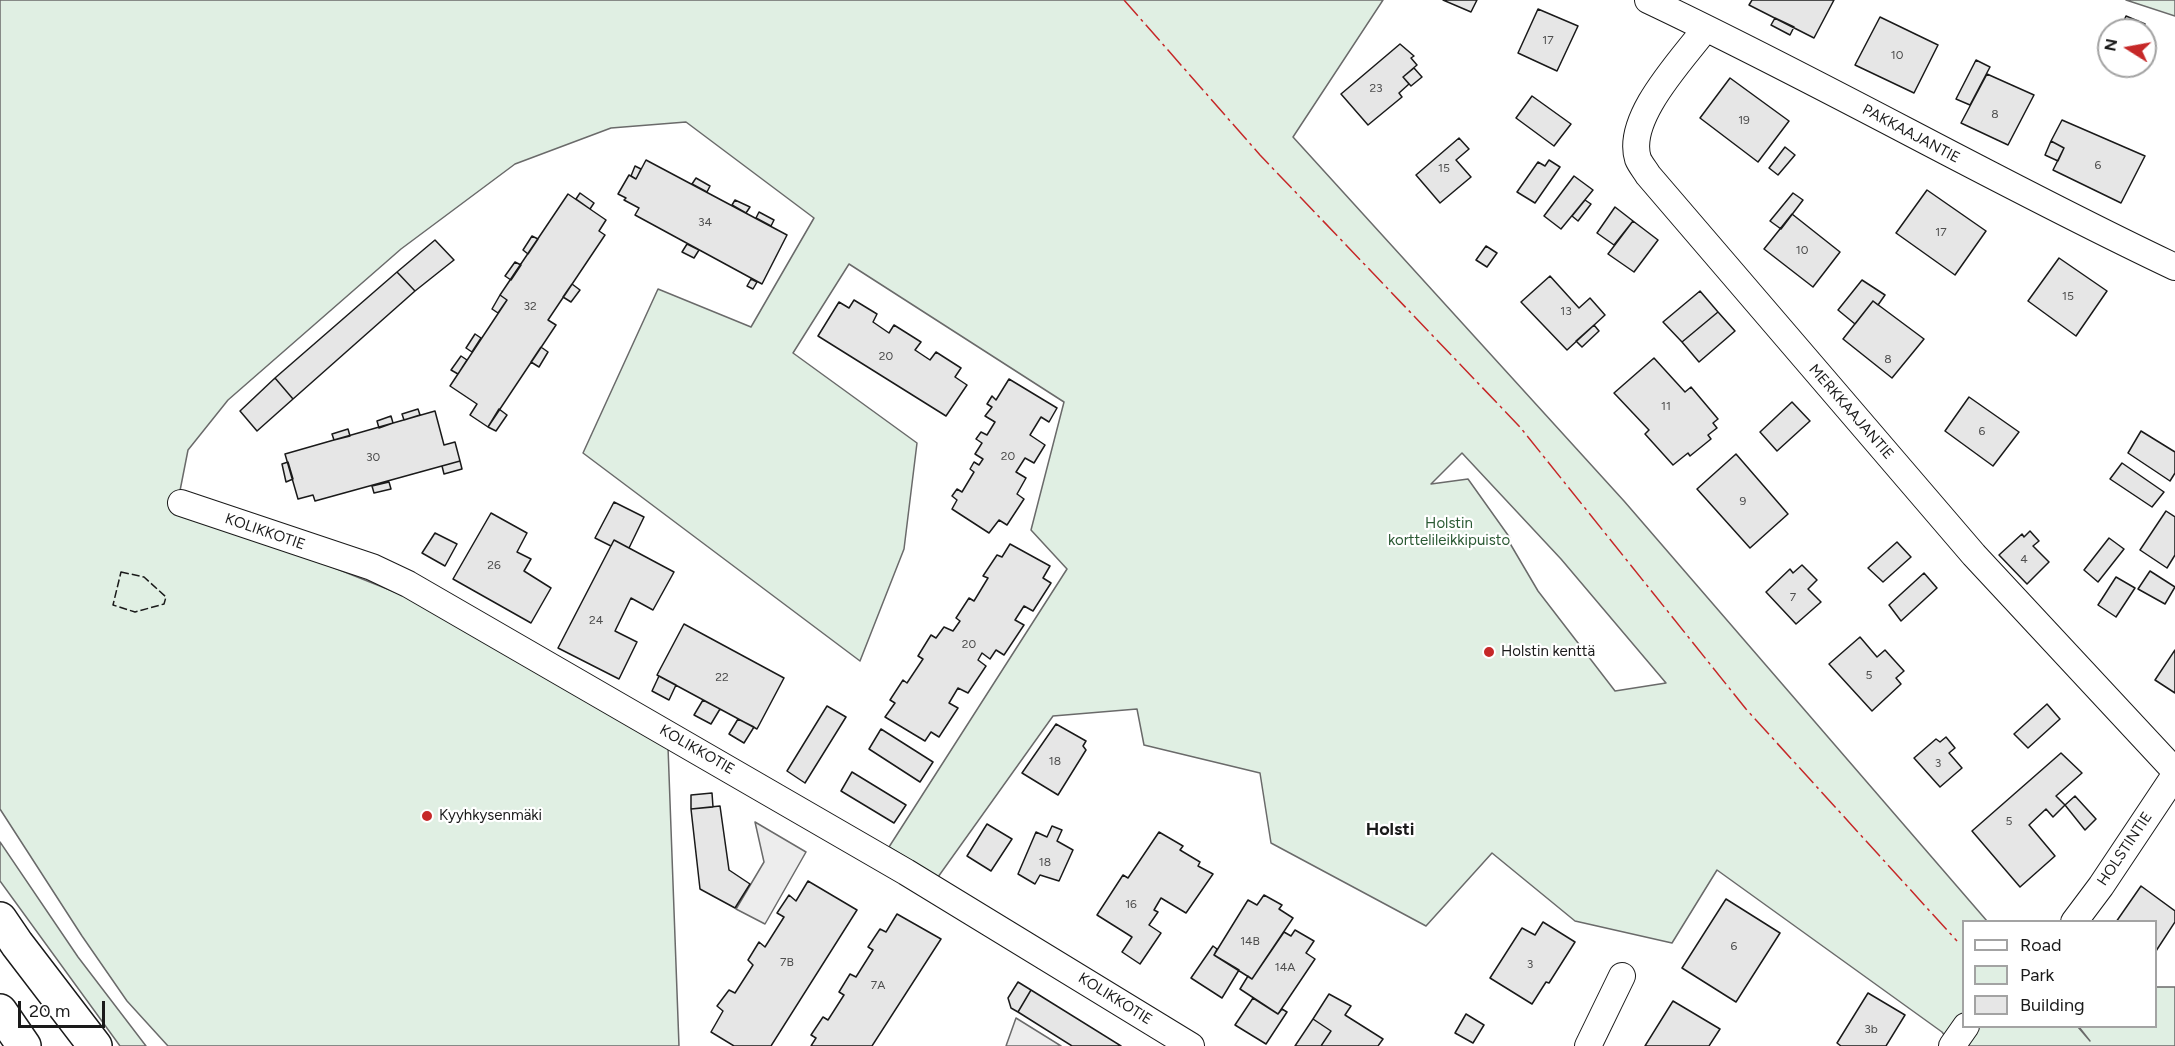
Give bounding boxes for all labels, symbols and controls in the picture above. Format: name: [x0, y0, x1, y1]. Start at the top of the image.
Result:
north arrow: [2097, 18, 2157, 78]
house number: 17: [1542, 33, 1554, 47]
text: N: [2100, 37, 2121, 53]
house number: 10: [1891, 48, 1903, 62]
house number: 23: [1369, 81, 1383, 95]
street label: PAKKAAJANTIE: [1859, 101, 1963, 167]
house number: 8: [1991, 107, 1999, 121]
house number: 19: [1738, 113, 1750, 127]
house number: 6: [2095, 158, 2101, 172]
house number: 15: [1438, 161, 1450, 175]
house number: 34: [698, 215, 712, 229]
house number: 17: [1935, 225, 1947, 239]
house number: 10: [1796, 243, 1808, 257]
house number: 15: [2062, 289, 2074, 303]
house number: 32: [523, 299, 537, 313]
house number: 13: [1560, 304, 1572, 318]
house number: 20: [879, 349, 893, 363]
house number: 8: [1884, 352, 1892, 366]
street label: MERKKAAJANTIE: [1805, 361, 1897, 463]
house number: 11: [1661, 399, 1671, 413]
house number: 6: [1979, 424, 1985, 438]
house number: 20: [1001, 449, 1015, 463]
house number: 30: [366, 450, 380, 464]
house number: 9: [1740, 494, 1746, 508]
street label: KOLIKKOTIE: [223, 510, 307, 554]
park label: Holstin korttelileikkipuisto: [1388, 515, 1510, 550]
house number: 4: [2020, 552, 2028, 566]
house number: 26: [487, 558, 501, 572]
house number: 7: [1790, 590, 1796, 604]
house number: 24: [589, 613, 603, 627]
house number: 20: [962, 637, 976, 651]
place label: Holstin kenttä: [1501, 643, 1595, 661]
marker: Holstin kenttä: [1482, 645, 1496, 659]
house number: 5: [1866, 668, 1872, 682]
house number: 22: [715, 670, 729, 684]
street label: KOLIKKOTIE: [656, 721, 738, 779]
house number: 18: [1049, 754, 1061, 768]
house number: 3: [1935, 756, 1941, 770]
place label: Kyyhkysenmäki: [439, 807, 542, 825]
marker: Kyyhkysenmäki: [420, 809, 434, 823]
street label: HOLSTINTIE: [2094, 809, 2156, 889]
house number: 5: [2006, 814, 2012, 828]
district label: Holsti: [1366, 819, 1414, 841]
house number: 18: [1039, 855, 1051, 869]
house number: 16: [1125, 897, 1137, 911]
legend: [1962, 920, 2157, 1028]
house number: 14B: [1240, 934, 1260, 948]
text: Road: [2020, 934, 2061, 956]
house number: 6: [1731, 939, 1737, 953]
house number: 7B: [780, 955, 794, 969]
house number: 3: [1527, 957, 1533, 971]
house number: 14A: [1275, 960, 1295, 974]
text: Park: [2020, 964, 2054, 986]
street label: KOLIKKOTIE: [1075, 969, 1155, 1029]
house number: 7A: [871, 978, 885, 992]
scale bar: [21, 989, 108, 1027]
text: Building: [2020, 994, 2085, 1016]
text: 20 m: [29, 1000, 70, 1022]
house number: 3b: [1864, 1022, 1878, 1036]

